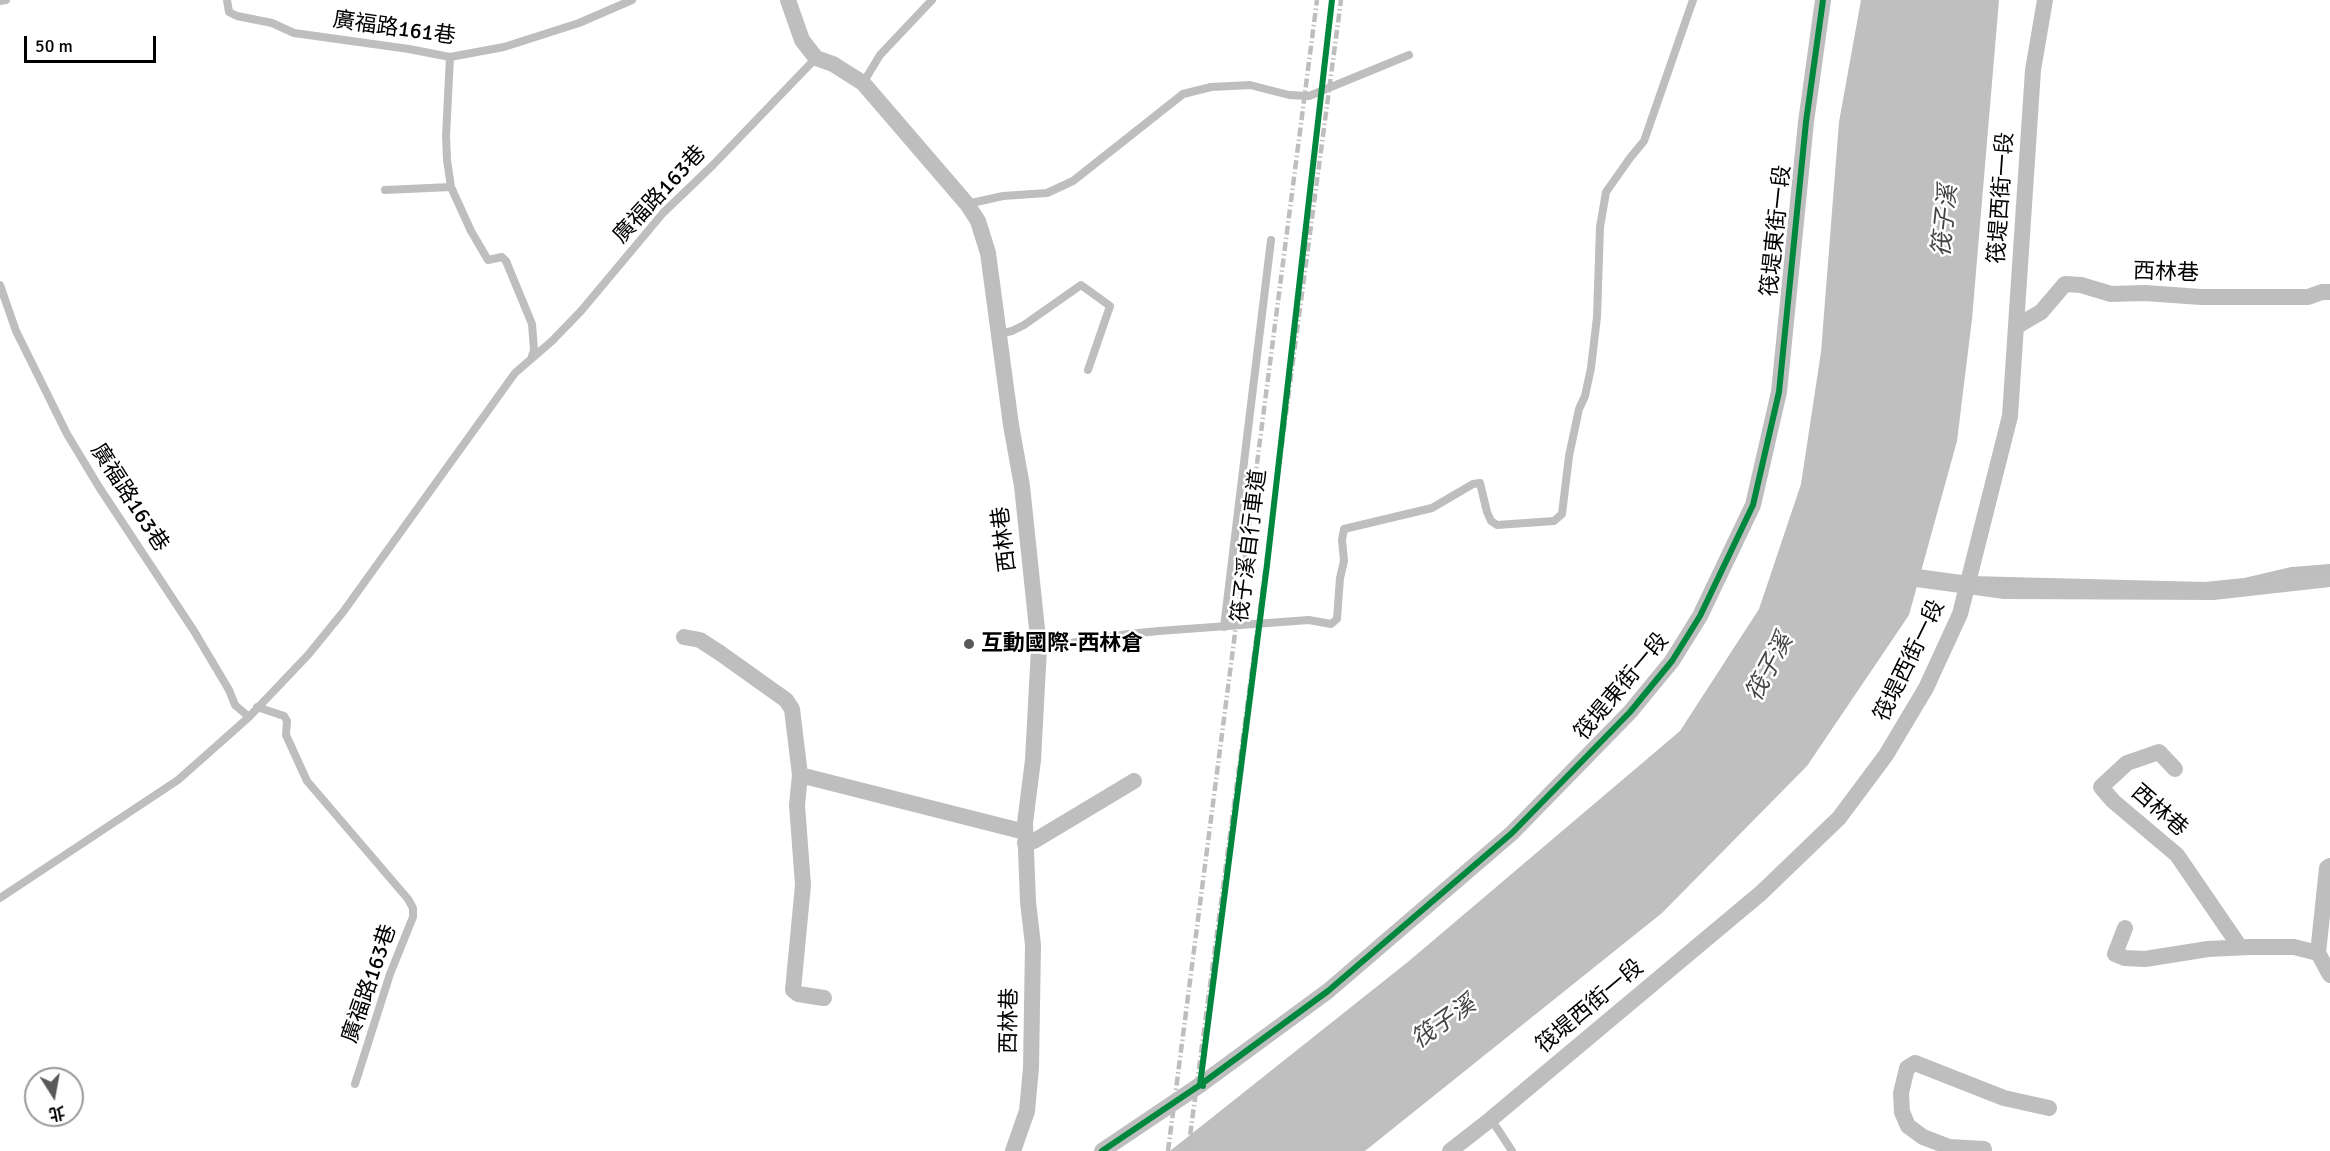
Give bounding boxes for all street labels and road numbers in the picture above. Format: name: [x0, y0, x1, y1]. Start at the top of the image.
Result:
street label: 廣福路161巷: [331, 7, 457, 51]
street label: 筏堤西街一段: [1984, 131, 2020, 265]
street label: 廣福路163巷: [608, 141, 712, 249]
street label: 筏堤東街一段: [1757, 164, 1797, 298]
street label: 西林巷: [2133, 259, 2199, 287]
street label: 廣福路163巷: [84, 439, 174, 557]
street label: 筏子溪自行車道: [1228, 468, 1272, 624]
street label: 西林巷: [988, 505, 1022, 573]
street label: 筏堤西街一段: [1869, 596, 1951, 726]
street label: 筏堤東街一段: [1569, 628, 1675, 746]
street label: 西林巷: [2125, 779, 2193, 843]
street label: 廣福路163巷: [337, 921, 403, 1047]
street label: 筏堤西街一段: [1531, 954, 1649, 1060]
street label: 西林巷: [996, 988, 1024, 1054]

